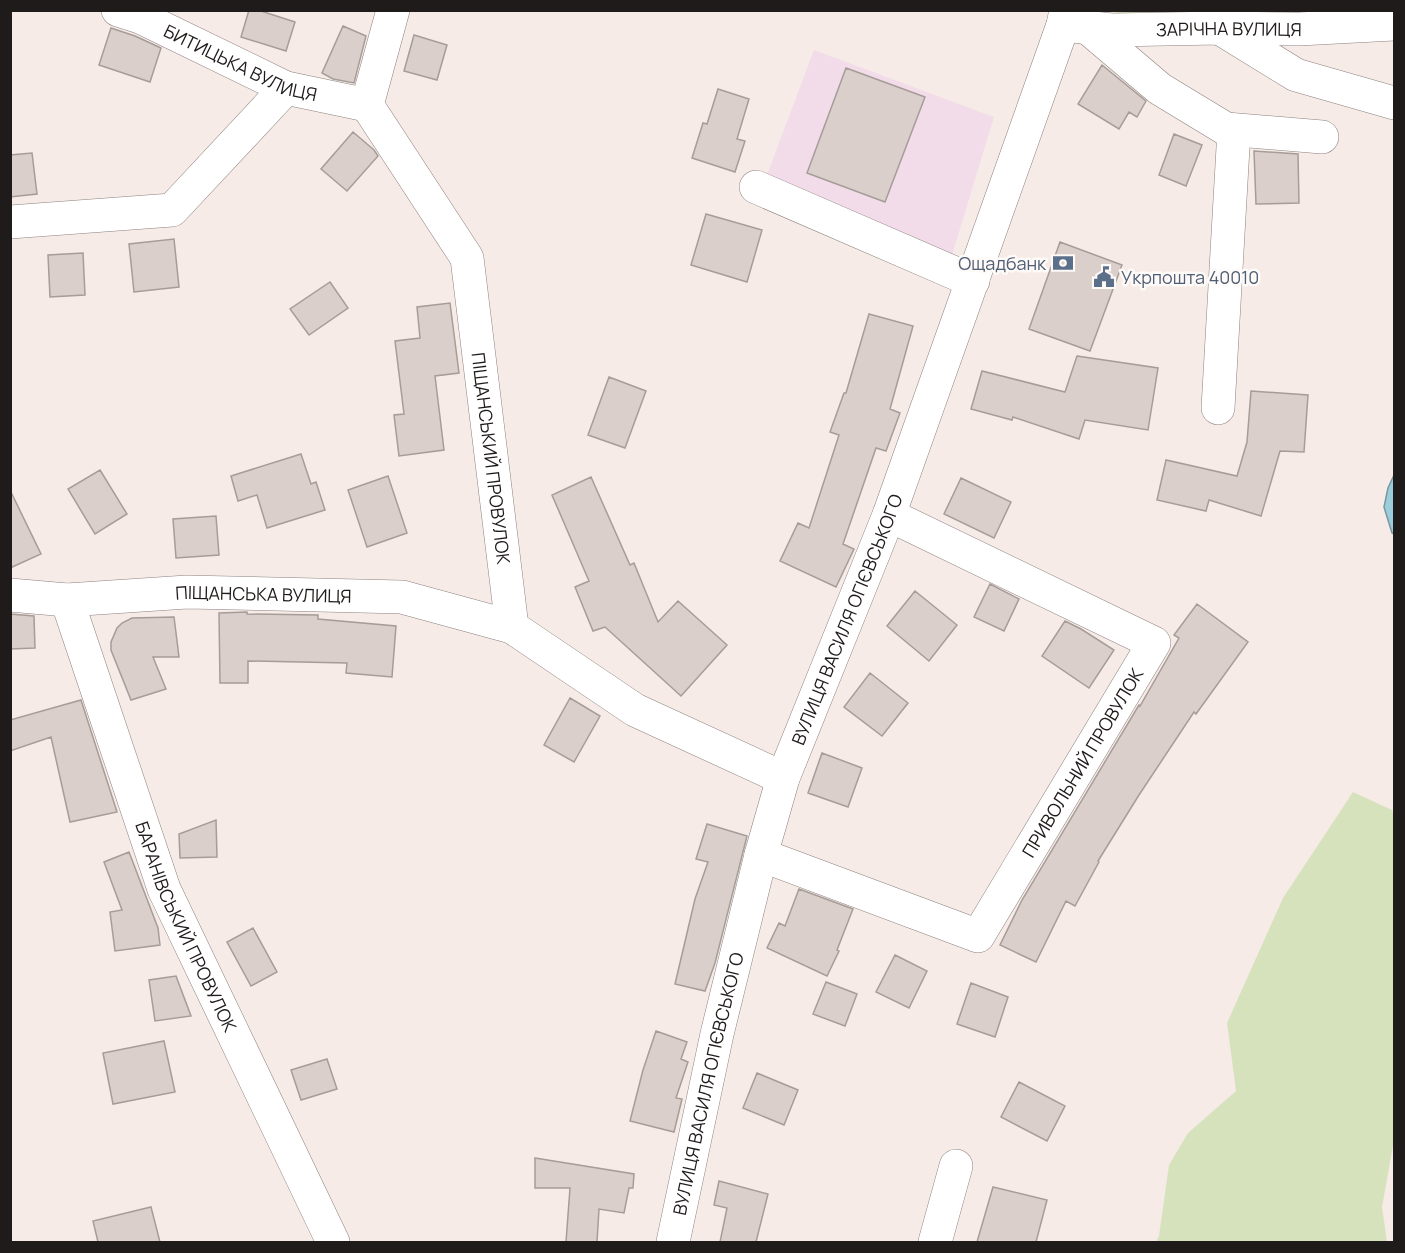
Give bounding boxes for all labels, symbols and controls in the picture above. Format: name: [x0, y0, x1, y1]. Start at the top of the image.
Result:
street label: ЗАРІЧНА ВУЛИЦЯ: [1156, 16, 1302, 41]
street label: БИТИЦЬКА ВУЛИЦЯ: [160, 19, 319, 106]
place label: Ощадбанк: [958, 251, 1047, 275]
bank icon: Ощадбанк: [1051, 251, 1075, 275]
public building icon: Укрпошта 40010: [1092, 265, 1116, 289]
place label: Укрпошта 40010: [1121, 265, 1259, 289]
street label: ПІЩАНСЬКИЙ ПРОВУЛОК: [467, 351, 516, 566]
street label: ВУЛИЦЯ ВАСИЛЯ ОГІЄВСЬКОГО: [786, 491, 908, 748]
street label: ПІЩАНСЬКА ВУЛИЦЯ: [175, 580, 352, 608]
street label: ПРИВОЛЬНИЙ ПРОВУЛОК: [1016, 663, 1148, 862]
street label: БАРАНІВСЬКИЙ ПРОВУЛОК: [130, 818, 243, 1036]
street label: ВУЛИЦЯ ВАСИЛЯ ОГІЄВСЬКОГО: [667, 950, 749, 1217]

